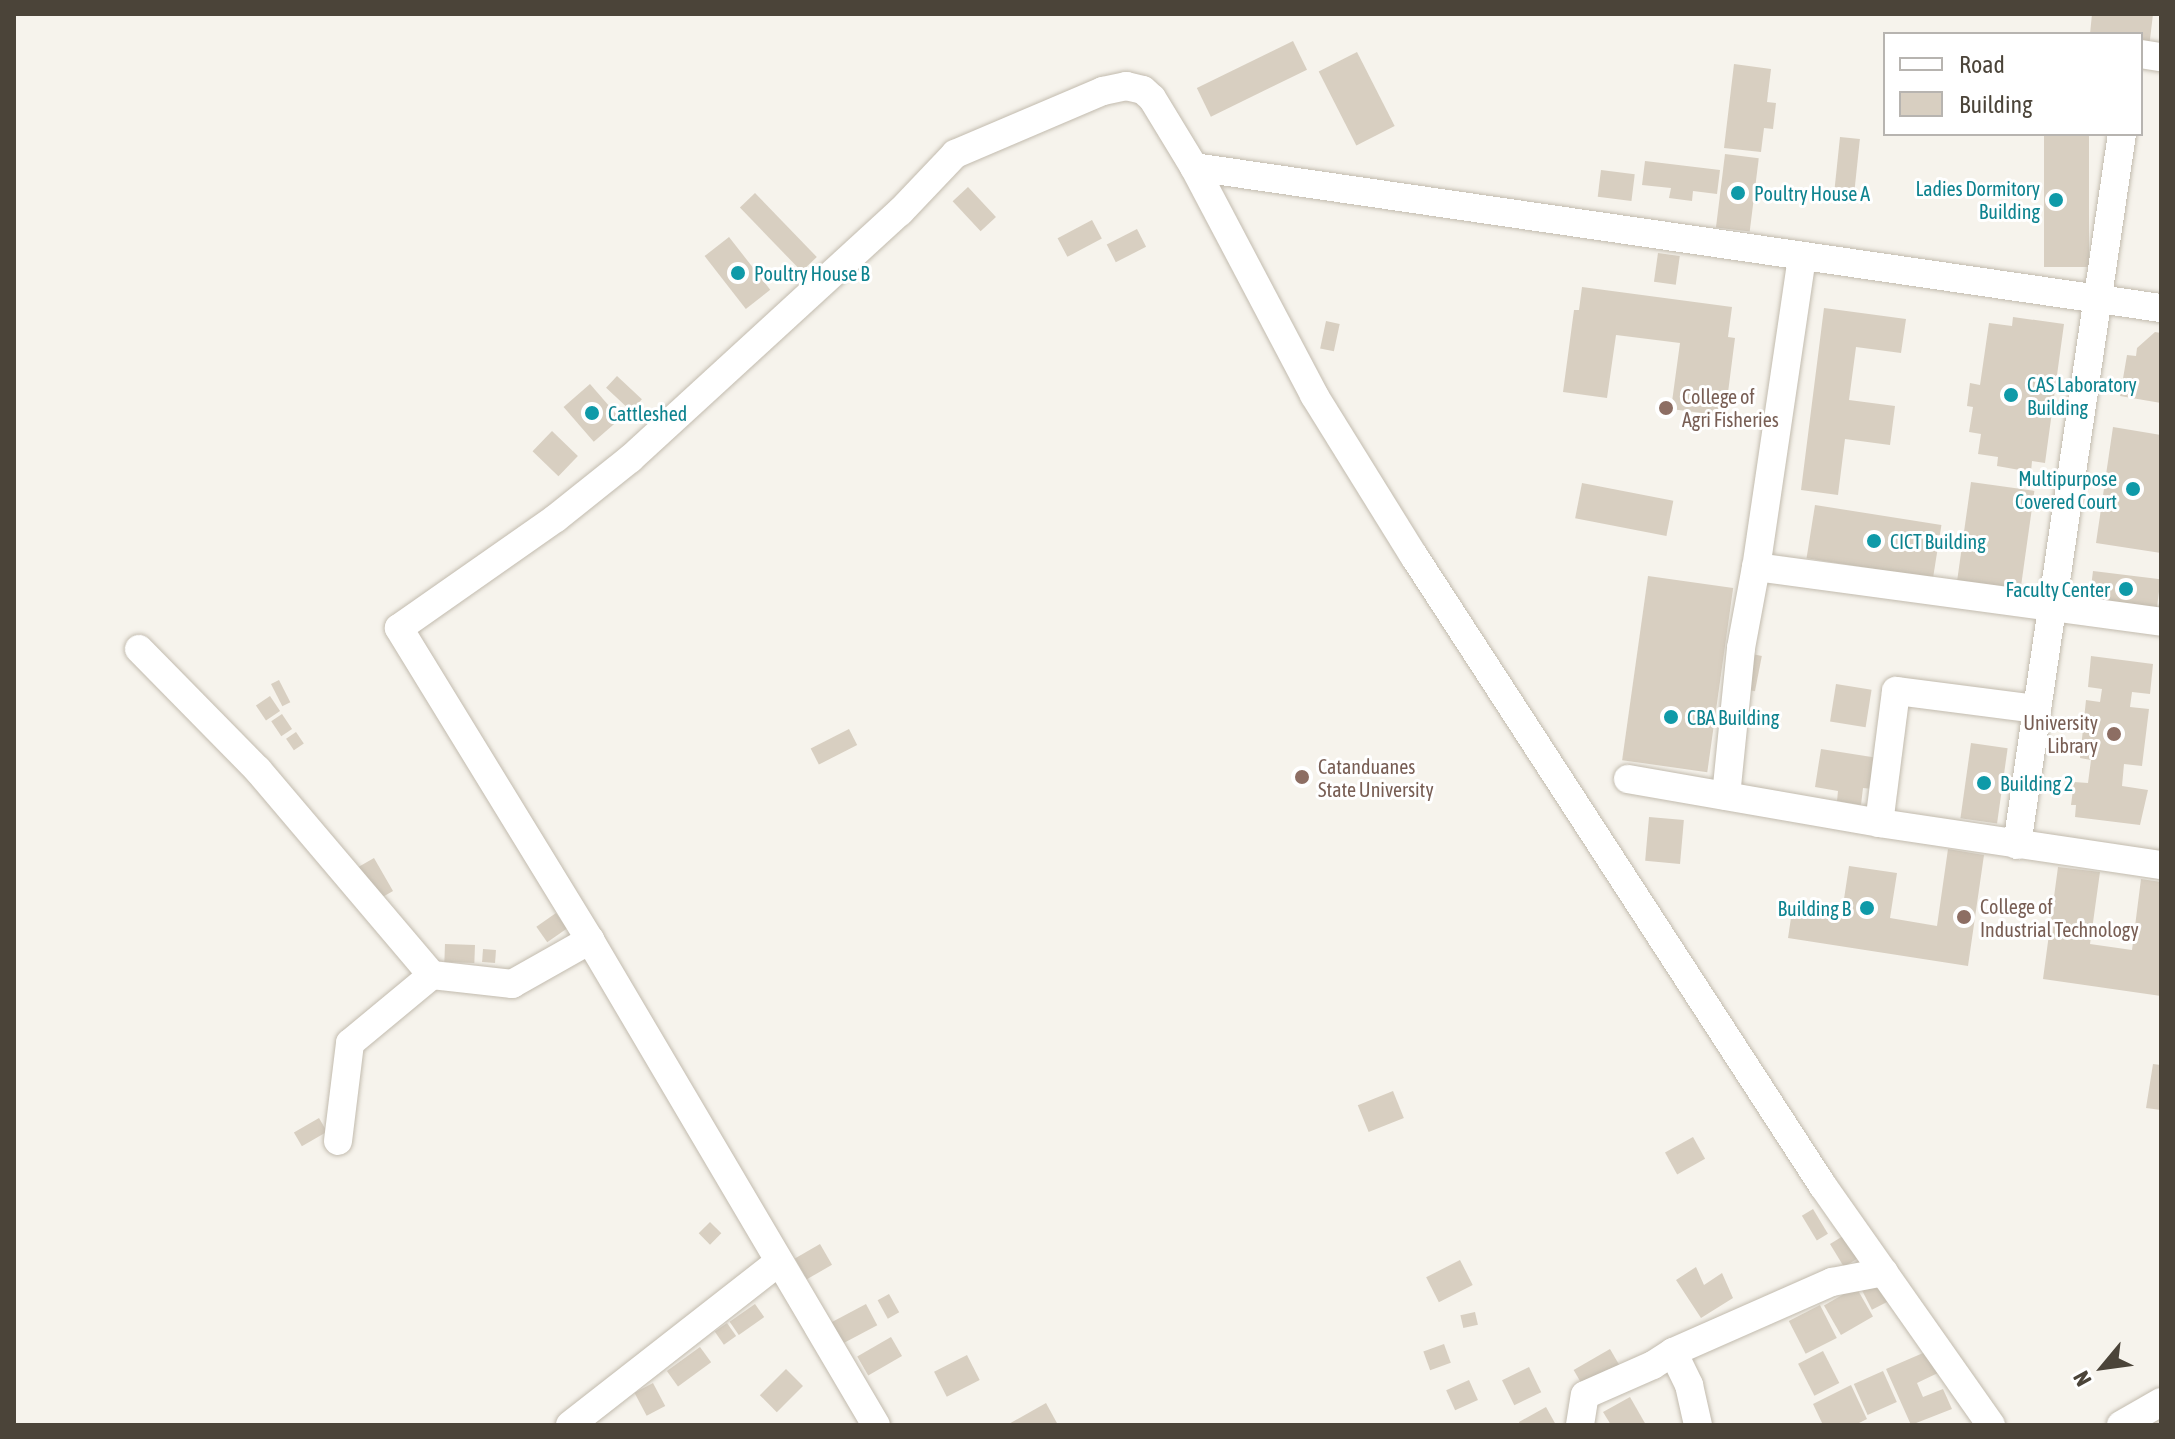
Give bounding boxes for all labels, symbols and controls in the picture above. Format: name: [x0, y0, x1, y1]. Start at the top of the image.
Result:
legend: [1883, 32, 2143, 136]
text: Road: [1959, 51, 2005, 78]
text: Building: [1959, 91, 2032, 118]
place label: Ladies Dormitory Building: [1915, 176, 2040, 223]
place label: Poultry House A: [1754, 181, 1870, 205]
marker: Poultry House A: [1729, 184, 1747, 202]
marker: Ladies Dormitory Building: [2047, 191, 2065, 209]
place label: Poultry House B: [754, 261, 870, 285]
marker: Poultry House B: [729, 264, 747, 282]
place label: CAS Laboratory Building: [2027, 372, 2137, 419]
place label: College of Agri Fisheries: [1682, 384, 1779, 431]
marker: CAS Laboratory Building: [2002, 386, 2020, 404]
marker: College of Agri Fisheries: [1657, 399, 1675, 417]
place label: Cattleshed: [608, 401, 687, 425]
marker: Cattleshed: [583, 404, 601, 422]
place label: Multipurpose Covered Court: [2015, 466, 2117, 513]
marker: Multipurpose Covered Court: [2124, 480, 2142, 498]
place label: CICT Building: [1890, 529, 1986, 553]
marker: CICT Building: [1865, 532, 1883, 550]
place label: Faculty Center: [2006, 577, 2110, 601]
marker: Faculty Center: [2117, 580, 2135, 598]
place label: CBA Building: [1687, 705, 1779, 729]
marker: CBA Building: [1662, 708, 1680, 726]
place label: University Library: [2023, 710, 2098, 757]
marker: University Library: [2105, 725, 2123, 743]
place label: Catanduanes State University: [1318, 754, 1434, 801]
marker: Catanduanes State University: [1293, 768, 1311, 786]
place label: Building 2: [2000, 771, 2073, 795]
marker: Building 2: [1975, 774, 1993, 792]
place label: College of Industrial Technology: [1980, 894, 2139, 941]
place label: Building B: [1778, 896, 1851, 920]
marker: Building B: [1858, 899, 1876, 917]
marker: College of Industrial Technology: [1955, 908, 1973, 926]
north arrow: [2063, 1327, 2143, 1407]
text: N: [2067, 1367, 2097, 1391]

